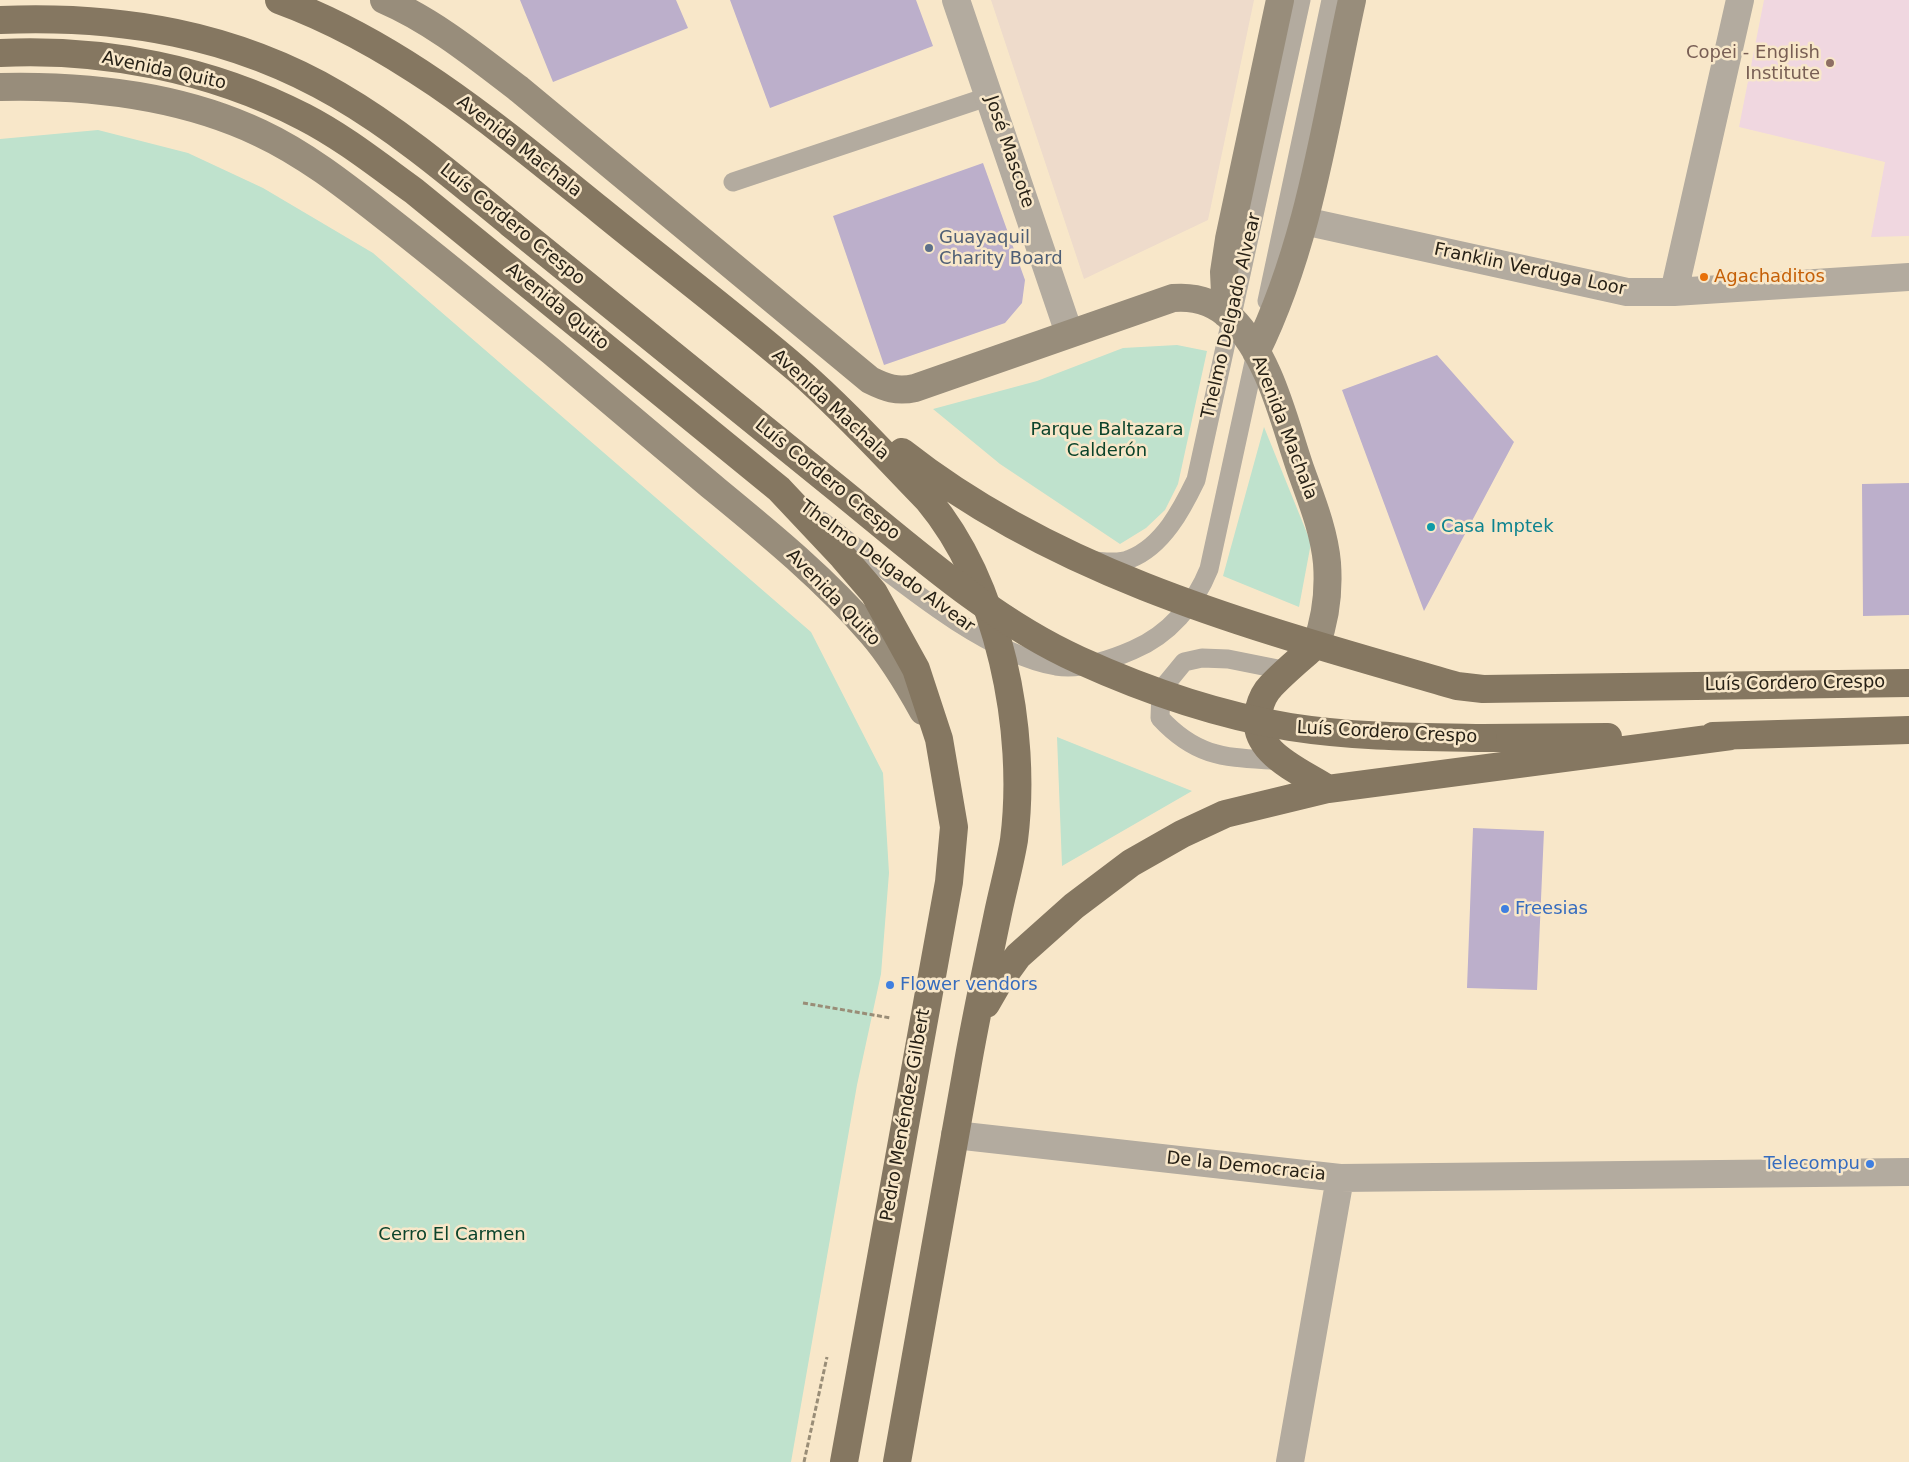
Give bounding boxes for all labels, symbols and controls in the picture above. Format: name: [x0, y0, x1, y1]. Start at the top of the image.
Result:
place label: Copei - English Institute: [1686, 42, 1820, 84]
street label: Avenida Quito: [100, 47, 228, 95]
marker: Copei - English Institute: [1824, 57, 1836, 69]
street label: Avenida Machala: [452, 92, 586, 202]
street label: José Mascote: [980, 93, 1038, 211]
street label: Luís Cordero Crespo: [435, 160, 589, 290]
street label: Thelmo Delgado Alvear: [1198, 211, 1266, 421]
place label: Guayaquil Charity Board: [939, 227, 1063, 270]
street label: Franklin Verduga Loor: [1432, 239, 1628, 301]
marker: Guayaquil Charity Board: [923, 242, 935, 254]
street label: Avenida Quito: [501, 259, 613, 355]
place label: Agachaditos: [1714, 266, 1825, 288]
marker: Agachaditos: [1698, 271, 1710, 283]
street label: Avenida Machala: [767, 345, 893, 465]
street label: Avenida Machala: [1247, 353, 1321, 503]
street label: Luís Cordero Crespo: [750, 415, 904, 545]
park label: Parque Baltazara Calderón: [1030, 419, 1184, 462]
street label: Thelmo Delgado Alvear: [795, 496, 979, 638]
place label: Casa Imptek: [1441, 516, 1554, 538]
marker: Casa Imptek: [1425, 521, 1437, 533]
street label: Avenida Quito: [781, 545, 885, 651]
street label: Luís Cordero Crespo: [1705, 672, 1885, 696]
street label: Luís Cordero Crespo: [1296, 717, 1478, 749]
place label: Freesias: [1515, 898, 1588, 920]
marker: Freesias: [1499, 903, 1511, 915]
place label: Flower vendors: [900, 974, 1038, 996]
marker: Flower vendors: [884, 979, 896, 991]
street label: Pedro Menéndez Gilbert: [877, 1007, 935, 1223]
street label: De la Democracia: [1165, 1148, 1327, 1186]
place label: Telecompu: [1764, 1153, 1860, 1175]
marker: Telecompu: [1864, 1158, 1876, 1170]
park label: Cerro El Carmen: [378, 1224, 526, 1246]

